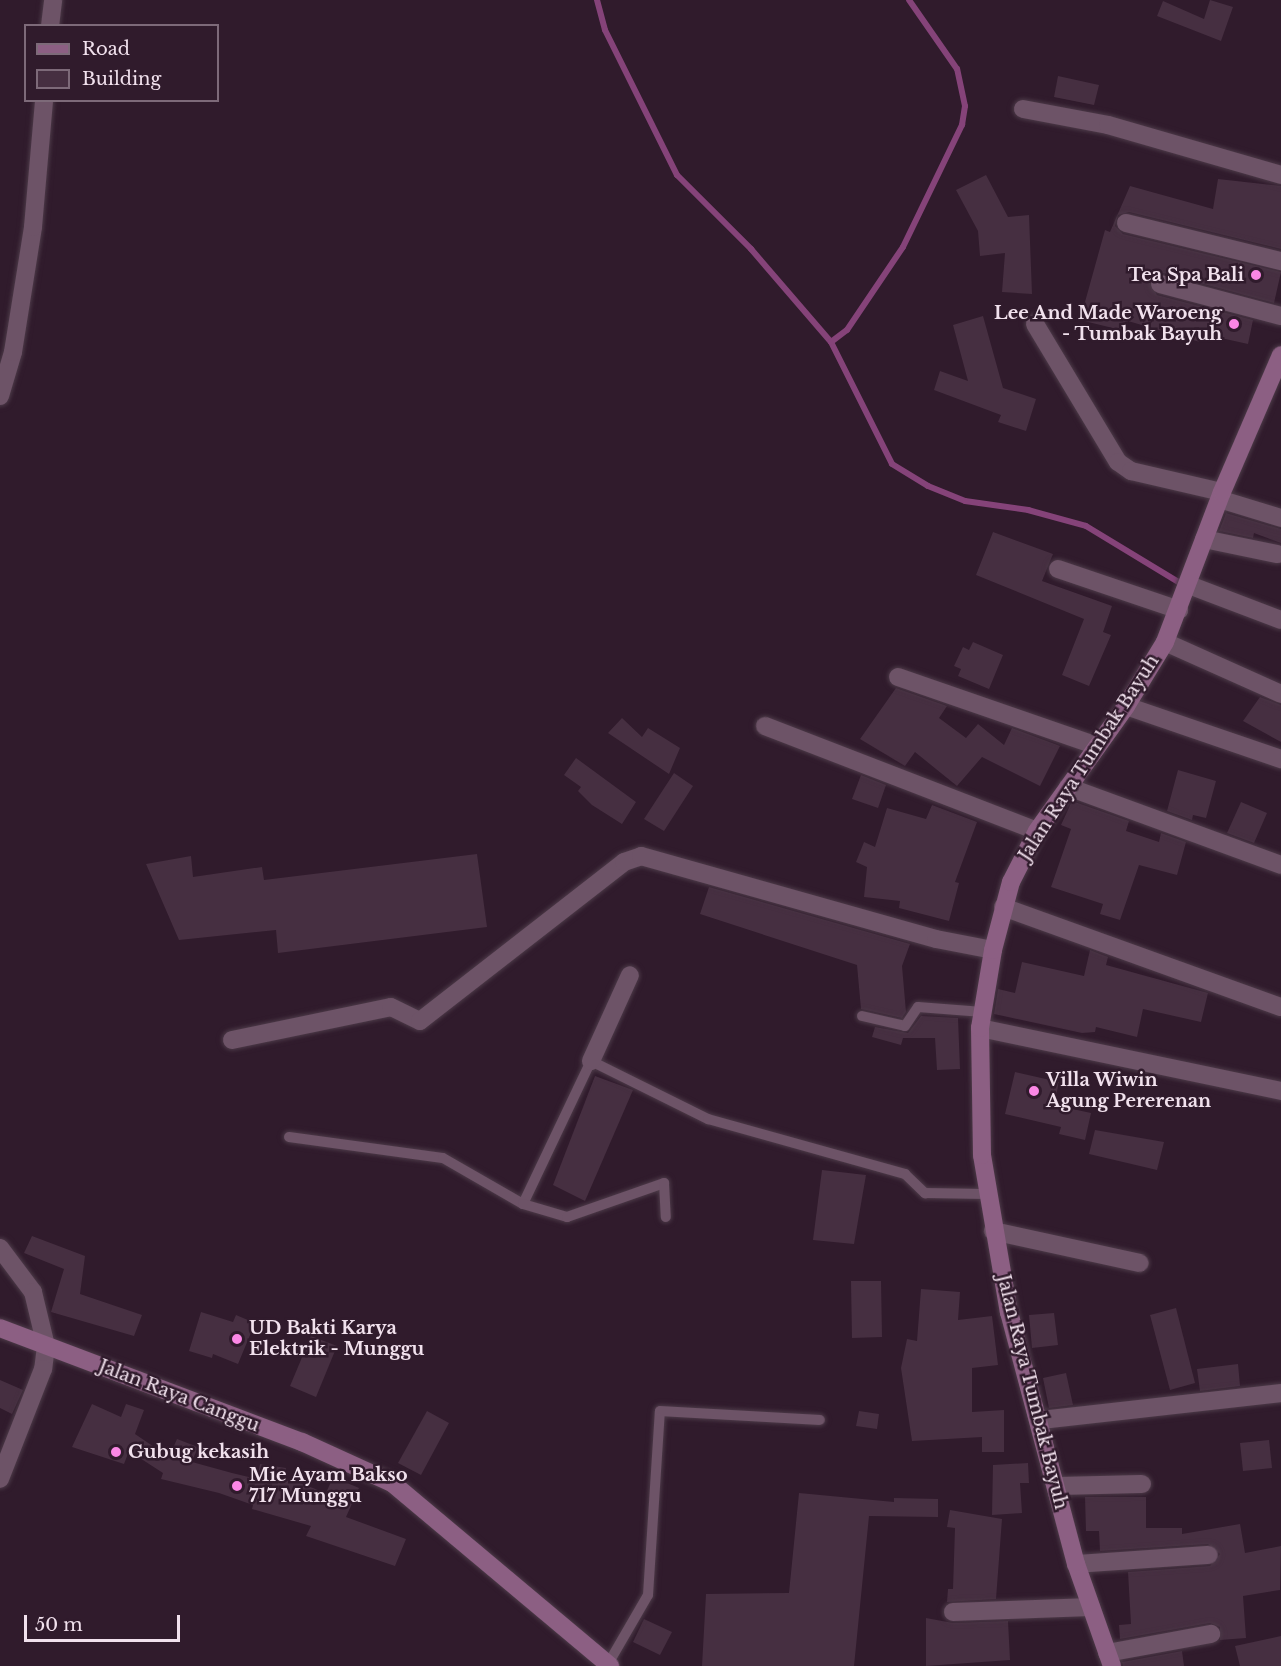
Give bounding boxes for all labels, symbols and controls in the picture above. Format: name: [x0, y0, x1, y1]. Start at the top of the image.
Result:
legend: [24, 24, 219, 102]
text: Road: [82, 38, 130, 60]
text: Building: [82, 68, 161, 90]
place label: Tea Spa Bali: [1128, 264, 1244, 286]
marker: Tea Spa Bali: [1249, 268, 1263, 282]
place label: Lee And Made Waroeng - Tumbak Bayuh: [993, 303, 1222, 346]
marker: Lee And Made Waroeng - Tumbak Bayuh: [1227, 317, 1241, 331]
street label: Jalan Raya Tumbak Bayuh: [1014, 651, 1164, 865]
place label: Villa Wiwin Agung Pererenan: [1046, 1070, 1211, 1112]
marker: Villa Wiwin Agung Pererenan: [1027, 1084, 1041, 1098]
street label: Jalan Raya Tumbak Bayuh: [992, 1272, 1072, 1512]
place label: UD Bakti Karya Elektrik - Munggu: [249, 1318, 425, 1360]
marker: UD Bakti Karya Elektrik - Munggu: [230, 1332, 244, 1346]
street label: Jalan Raya Canggu: [96, 1355, 262, 1437]
place label: Gubug kekasih: [128, 1441, 269, 1463]
marker: Gubug kekasih: [109, 1445, 123, 1459]
place label: Mie Ayam Bakso 717 Munggu: [249, 1465, 408, 1508]
marker: Mie Ayam Bakso 717 Munggu: [230, 1479, 244, 1493]
scale bar: [27, 1603, 183, 1641]
text: 50 m: [35, 1614, 83, 1636]

